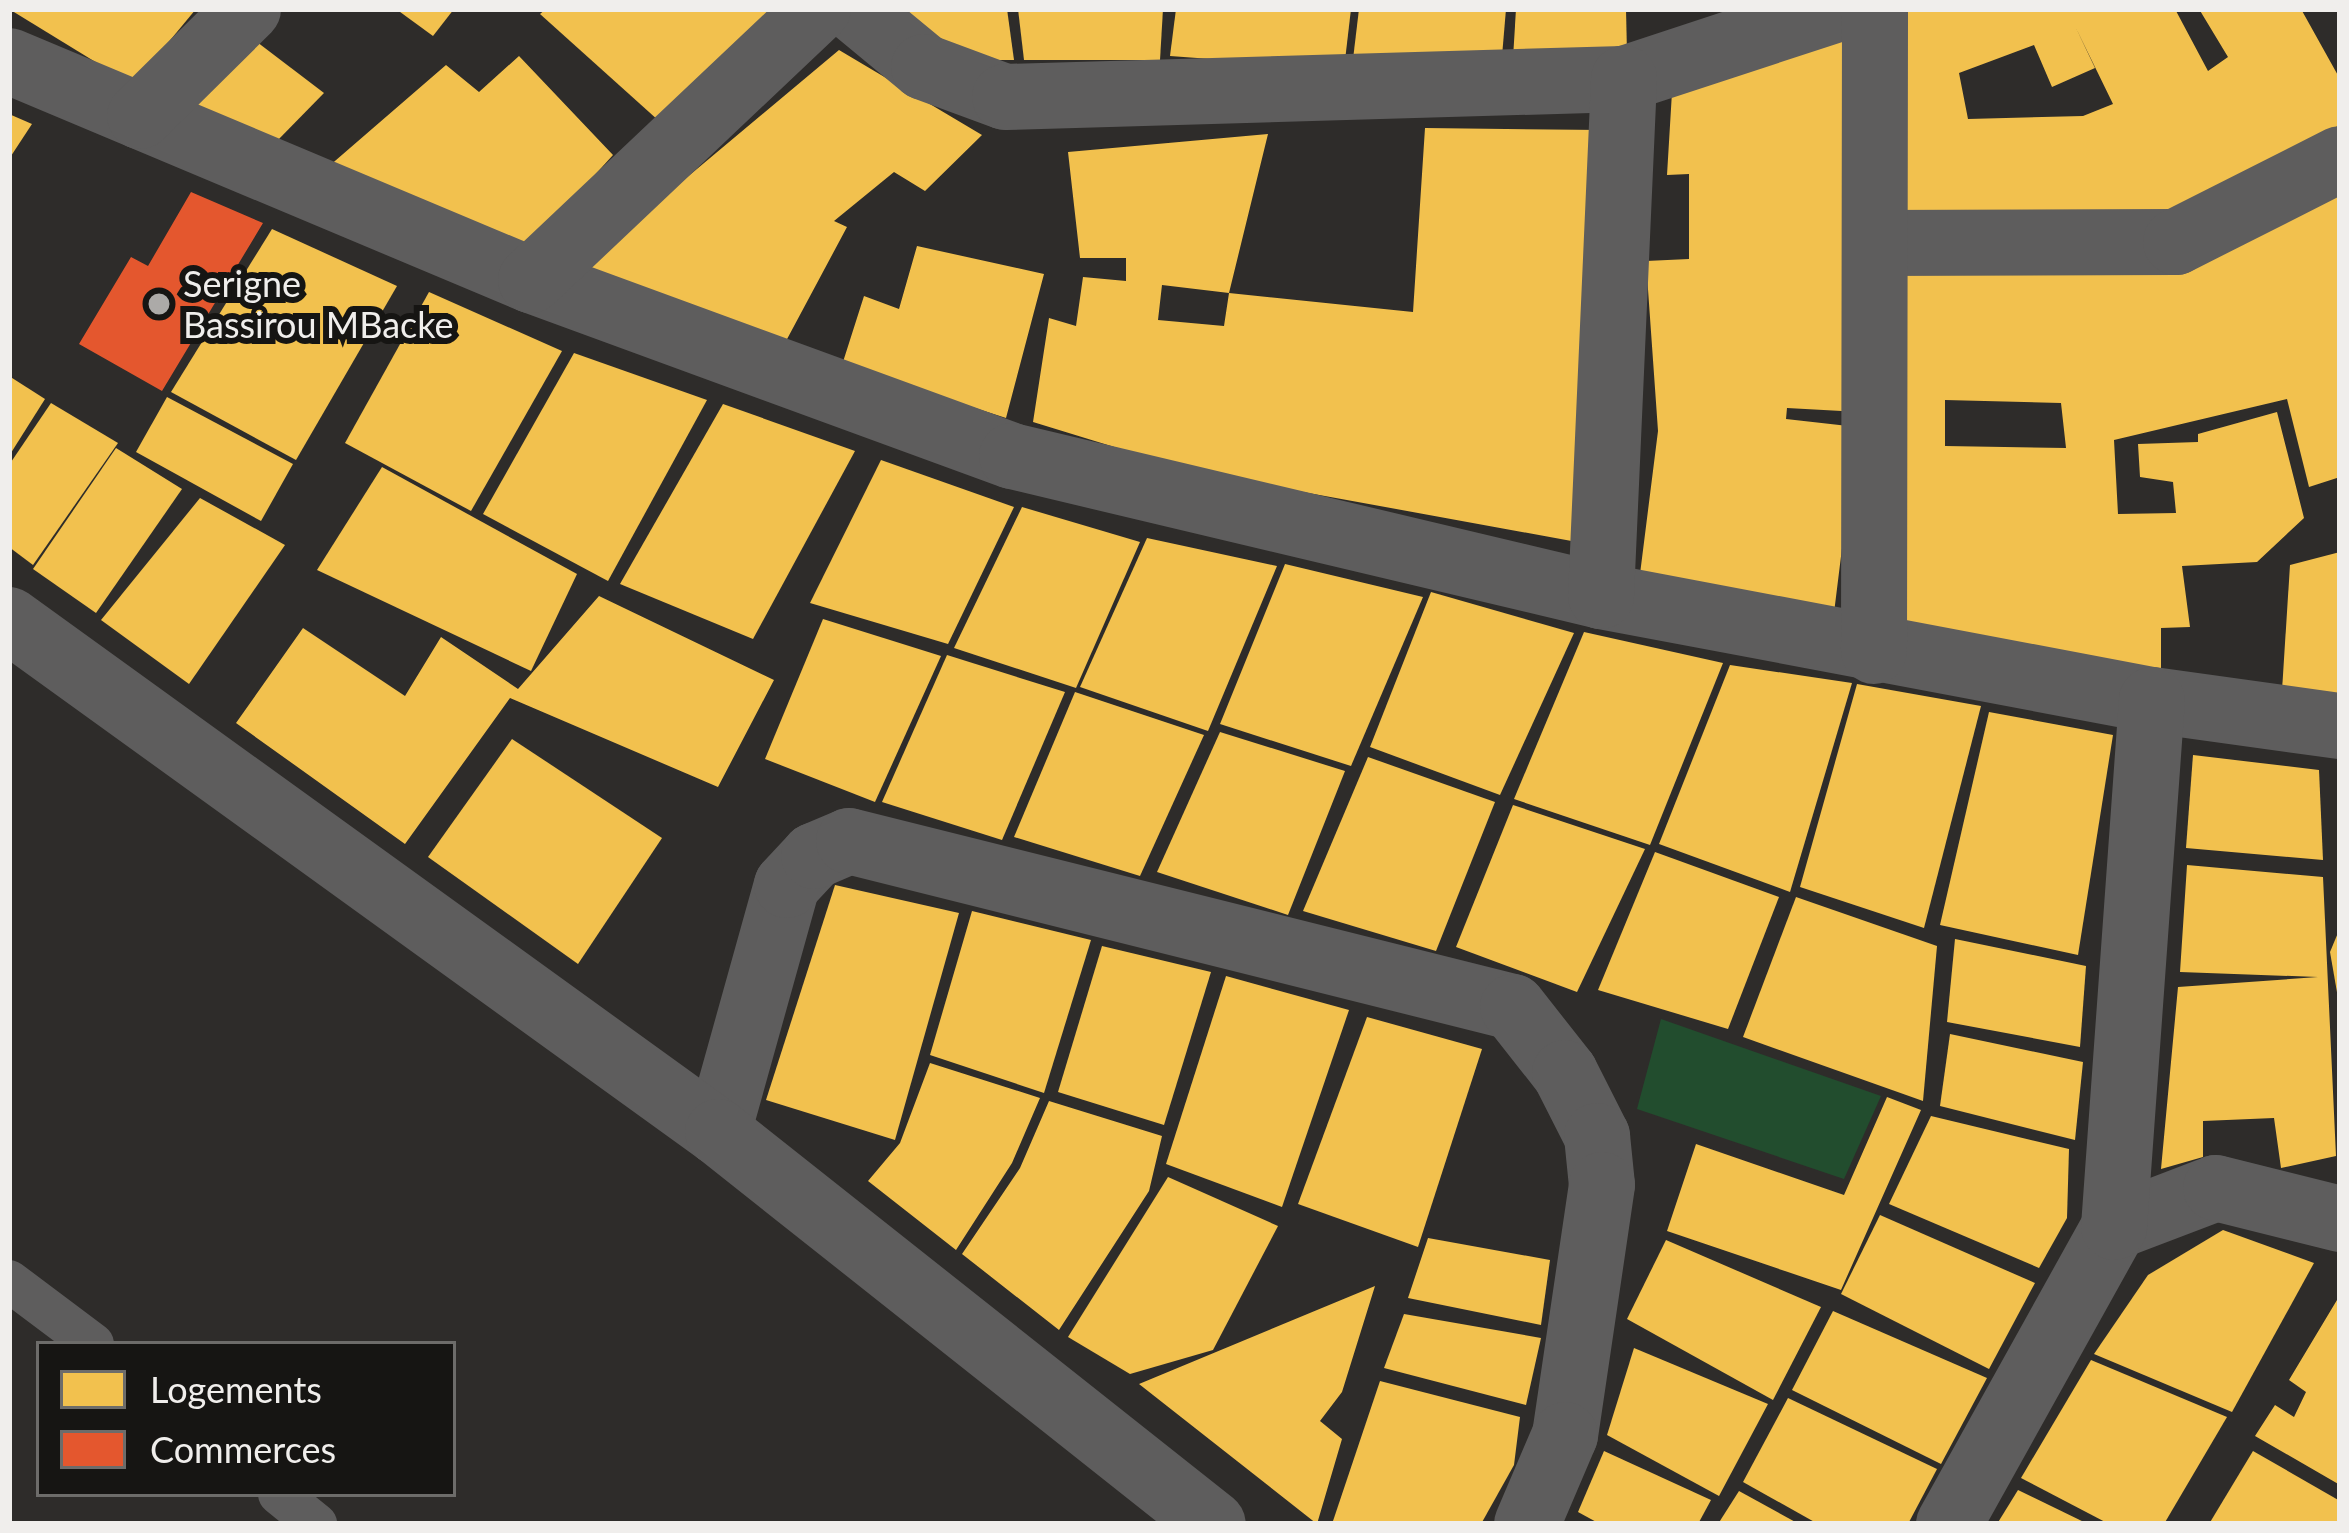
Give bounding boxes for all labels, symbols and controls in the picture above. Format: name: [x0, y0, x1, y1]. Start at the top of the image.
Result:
place label: Serigne Bassirou MBacke: [183, 261, 454, 346]
marker: Serigne Bassirou MBacke: [146, 291, 172, 317]
legend: [36, 1341, 456, 1497]
text: Logements: [150, 1367, 322, 1411]
text: Commerces: [150, 1427, 336, 1471]

